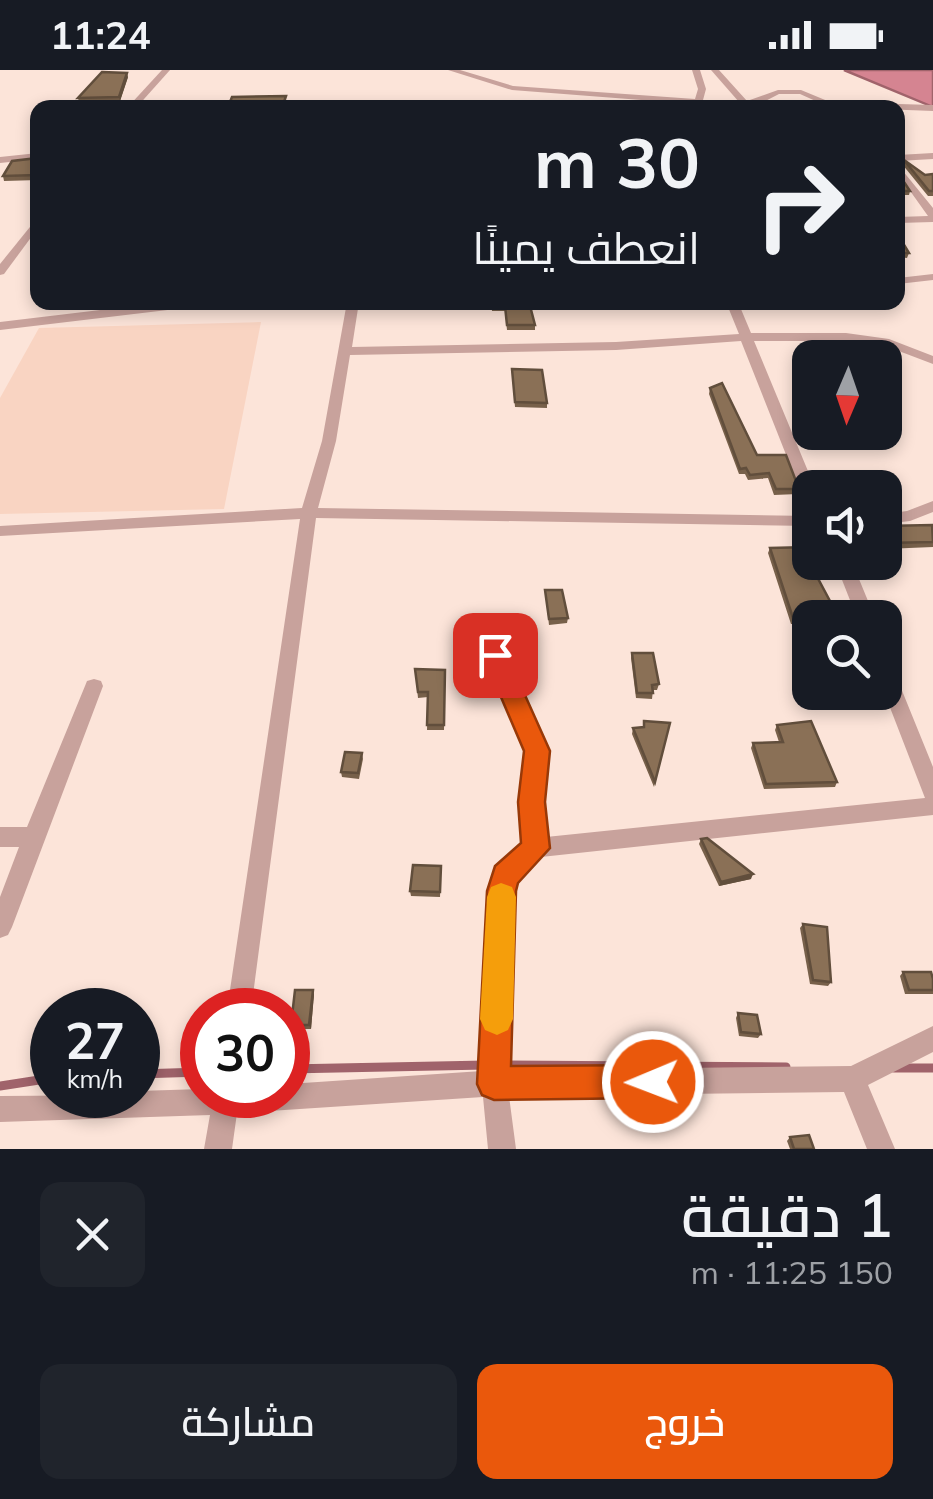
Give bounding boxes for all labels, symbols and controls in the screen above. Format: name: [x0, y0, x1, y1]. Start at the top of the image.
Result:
text: 11:24: [50, 11, 151, 59]
text: 30 m: [534, 118, 700, 206]
icon: right: [735, 140, 865, 270]
text: انعطف يمينًا: [472, 219, 700, 275]
north arrow: [792, 340, 902, 450]
map controls: [792, 340, 902, 710]
button: sound: [792, 470, 902, 580]
button: search: [792, 600, 902, 710]
pin: [453, 613, 538, 698]
icon: arrive: [468, 628, 523, 683]
speed limit sign: 30: [180, 988, 310, 1118]
text: 27: [65, 1009, 125, 1072]
position arrow: [601, 1030, 705, 1134]
text: km/h: [67, 1063, 123, 1094]
text: 1 دقيقة: [681, 1177, 893, 1252]
button: close: [40, 1182, 145, 1287]
text: 150 m · 11:25: [691, 1252, 893, 1292]
button: مشاركة: [40, 1364, 457, 1479]
button: خروج: [477, 1364, 893, 1479]

